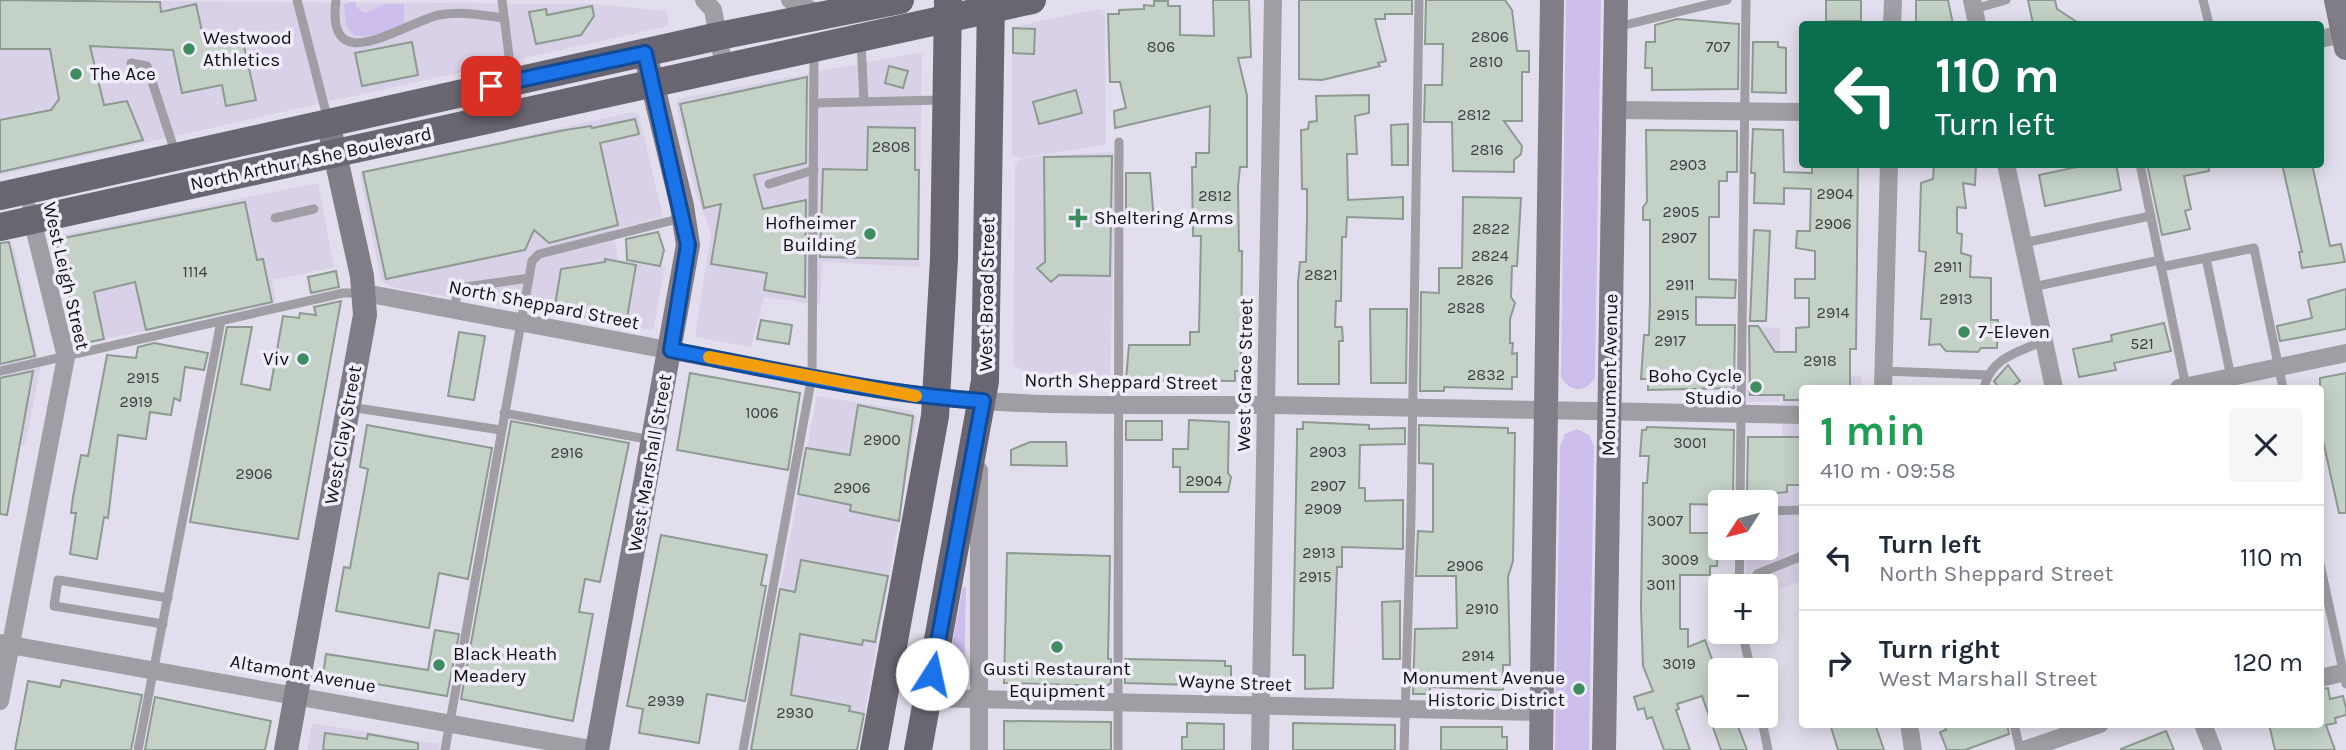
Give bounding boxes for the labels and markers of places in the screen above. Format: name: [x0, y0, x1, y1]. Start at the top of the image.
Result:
place label: Westwood Athletics: [203, 27, 292, 71]
marker: Westwood Athletics: [181, 41, 197, 57]
pin: [461, 56, 521, 116]
place label: The Ace: [90, 63, 156, 85]
marker: The Ace: [68, 66, 84, 82]
place label: Sheltering Arms: [1094, 207, 1234, 229]
marker: Sheltering Arms: [1068, 208, 1088, 228]
place label: Hofheimer Building: [765, 212, 856, 256]
marker: Hofheimer Building: [862, 226, 878, 242]
place label: 7-Eleven: [1978, 321, 2050, 343]
marker: 7-Eleven: [1956, 324, 1972, 340]
place label: Viv: [263, 348, 289, 370]
marker: Viv: [295, 351, 311, 367]
place label: Boho Cycle Studio: [1648, 365, 1742, 409]
marker: Boho Cycle Studio: [1748, 379, 1764, 395]
marker: Gusti Restaurant Equipment: [1049, 639, 1065, 655]
place label: Black Heath Meadery: [453, 643, 557, 687]
marker: Black Heath Meadery: [431, 657, 447, 673]
place label: Gusti Restaurant Equipment: [983, 658, 1131, 702]
place label: Monument Avenue Historic District: [1402, 667, 1565, 711]
marker: Monument Avenue Historic District: [1571, 681, 1587, 697]

